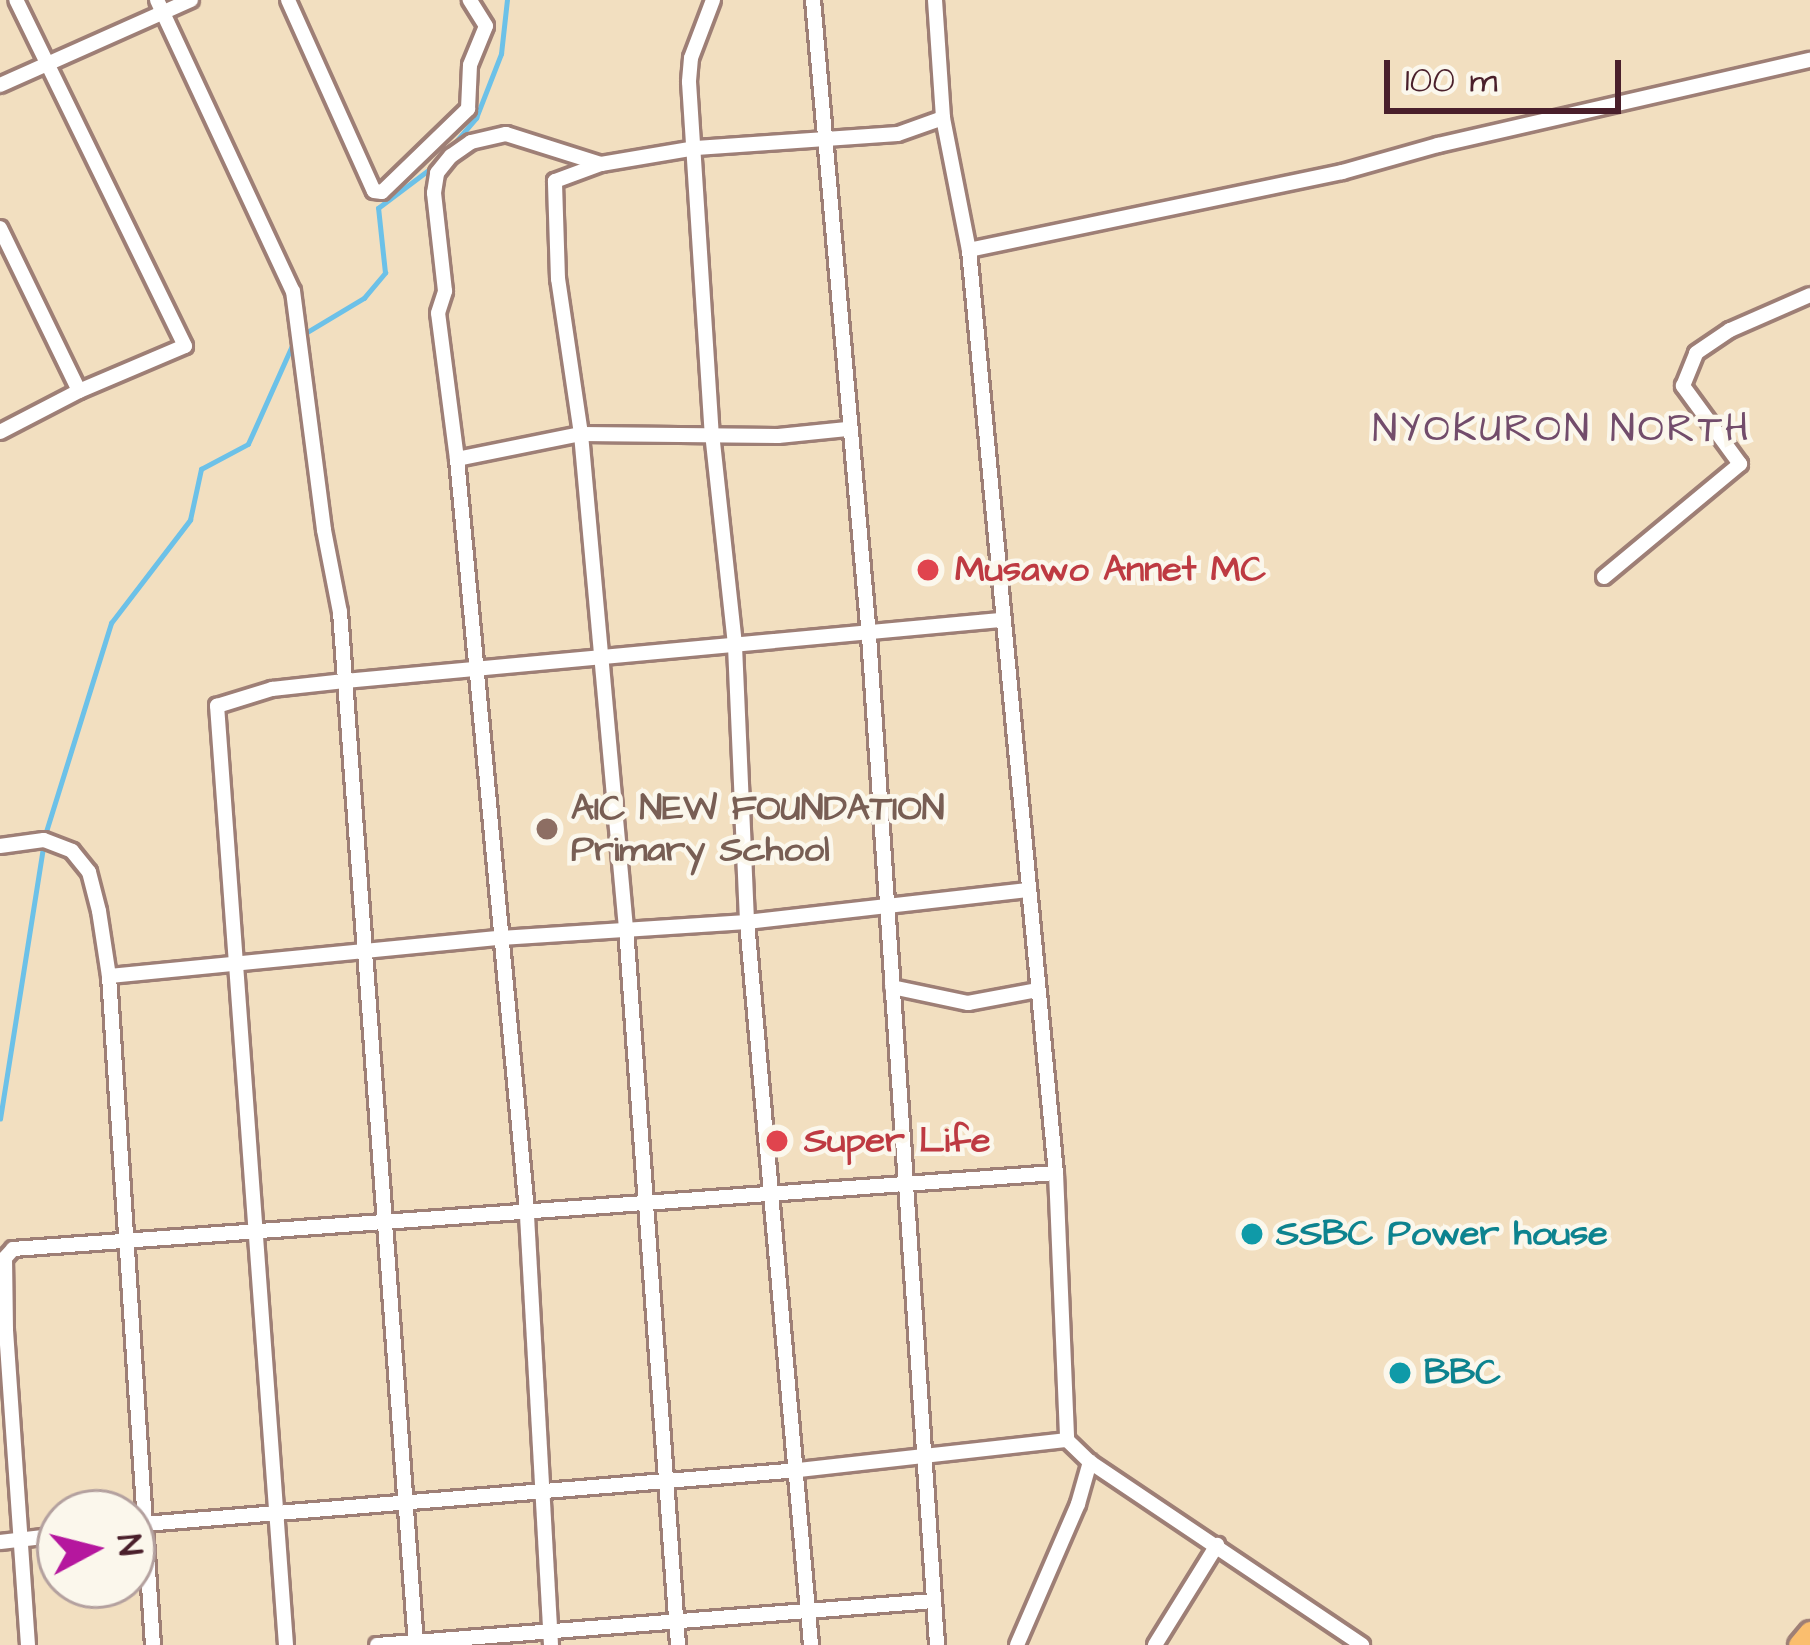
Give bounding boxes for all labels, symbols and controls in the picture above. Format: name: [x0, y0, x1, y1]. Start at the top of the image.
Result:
scale bar: [1390, 36, 1627, 110]
text: 100 m: [1405, 55, 1497, 106]
district label: NYOKURON NORTH: [1372, 407, 1752, 453]
place label: Musawo Annet MC: [955, 548, 1266, 592]
marker: Musawo Annet MC: [912, 554, 944, 586]
place label: AIC NEW FOUNDATION Primary School: [571, 786, 944, 871]
marker: AIC NEW FOUNDATION Primary School: [534, 816, 560, 842]
place label: Super Life: [804, 1119, 990, 1163]
marker: Super Life: [761, 1125, 793, 1157]
place label: SSBC Power house: [1276, 1212, 1608, 1256]
marker: SSBC Power house: [1239, 1221, 1265, 1247]
place label: BBC: [1424, 1351, 1501, 1395]
marker: BBC: [1387, 1360, 1413, 1386]
north arrow: [36, 1489, 156, 1609]
text: N: [105, 1532, 153, 1558]

